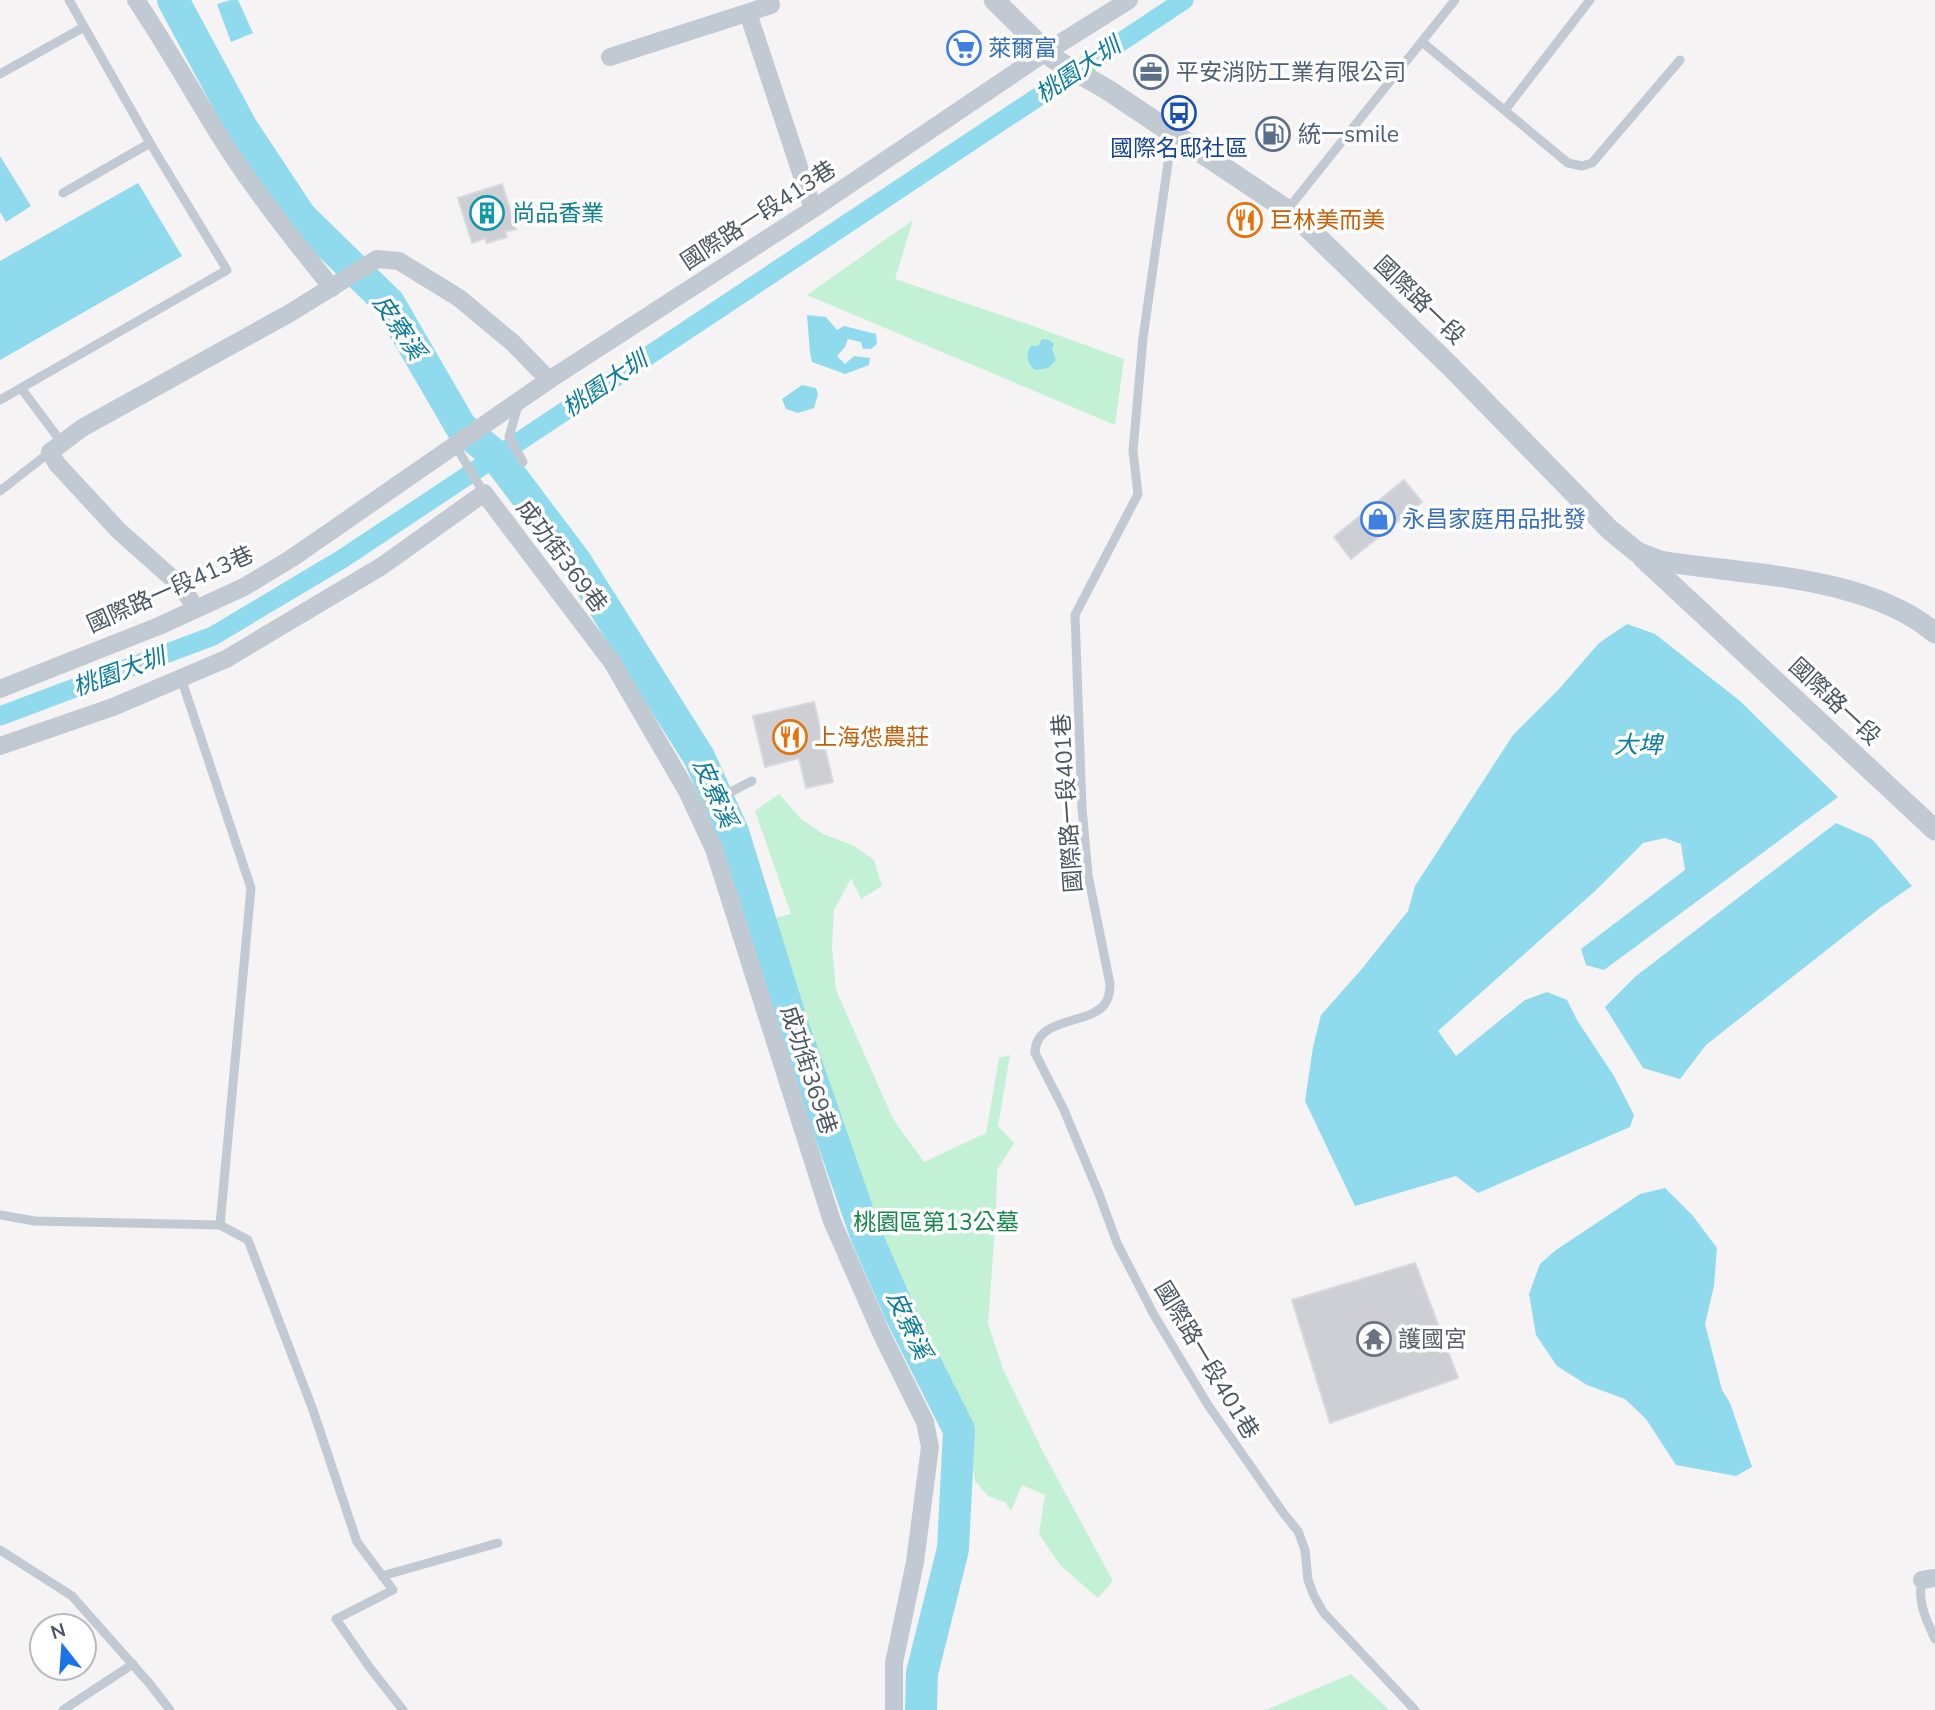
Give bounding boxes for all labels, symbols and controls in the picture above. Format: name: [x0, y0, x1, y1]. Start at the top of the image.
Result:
water label: 桃園大圳: [1029, 28, 1129, 110]
supermarket icon: 萊爾富: [945, 29, 983, 67]
place label: 萊爾富: [988, 33, 1057, 64]
office icon: 平安消防工業有限公司: [1132, 53, 1170, 91]
place label: 平安消防工業有限公司: [1176, 57, 1406, 88]
bus stop icon: 國際名邸社區: [1160, 94, 1198, 132]
fuel station icon: 統一smile: [1254, 115, 1292, 153]
place label: 統一smile: [1298, 119, 1399, 150]
place label: 國際名邸社區: [1110, 133, 1248, 164]
street label: 國際路一段413巷: [675, 154, 842, 277]
building icon: 尚品香業: [468, 194, 506, 232]
place label: 尚品香業: [512, 198, 604, 229]
restaurant icon: 巨林美而美: [1226, 201, 1264, 239]
place label: 巨林美而美: [1270, 205, 1385, 236]
street label: 國際路一段: [1368, 249, 1472, 351]
water label: 皮寮溪: [366, 288, 434, 368]
water label: 桃園大圳: [556, 342, 656, 424]
street label: 成功街369巷: [509, 494, 614, 619]
shop icon: 永昌家庭用品批發: [1359, 500, 1397, 538]
place label: 永昌家庭用品批發: [1402, 504, 1586, 535]
street label: 國際路一段413巷: [82, 539, 258, 640]
water label: 桃園大圳: [68, 640, 172, 703]
street label: 國際路一段: [1782, 651, 1887, 752]
street label: 國際路一段401巷: [1046, 712, 1089, 894]
restaurant icon: 上海怹農莊: [771, 718, 809, 756]
place label: 上海怹農莊: [814, 722, 929, 753]
water label: 大埤: [1614, 729, 1665, 761]
water label: 皮寮溪: [686, 754, 745, 835]
street label: 成功街369巷: [773, 1002, 844, 1138]
park label: 桃園區第13公墓: [853, 1207, 1019, 1238]
street label: 國際路一段401巷: [1147, 1275, 1266, 1445]
water label: 皮寮溪: [879, 1286, 940, 1367]
temple icon: 護國宮: [1355, 1320, 1393, 1358]
place label: 護國宮: [1398, 1324, 1467, 1355]
north arrow: [28, 1612, 98, 1682]
text: N: [48, 1617, 69, 1646]

